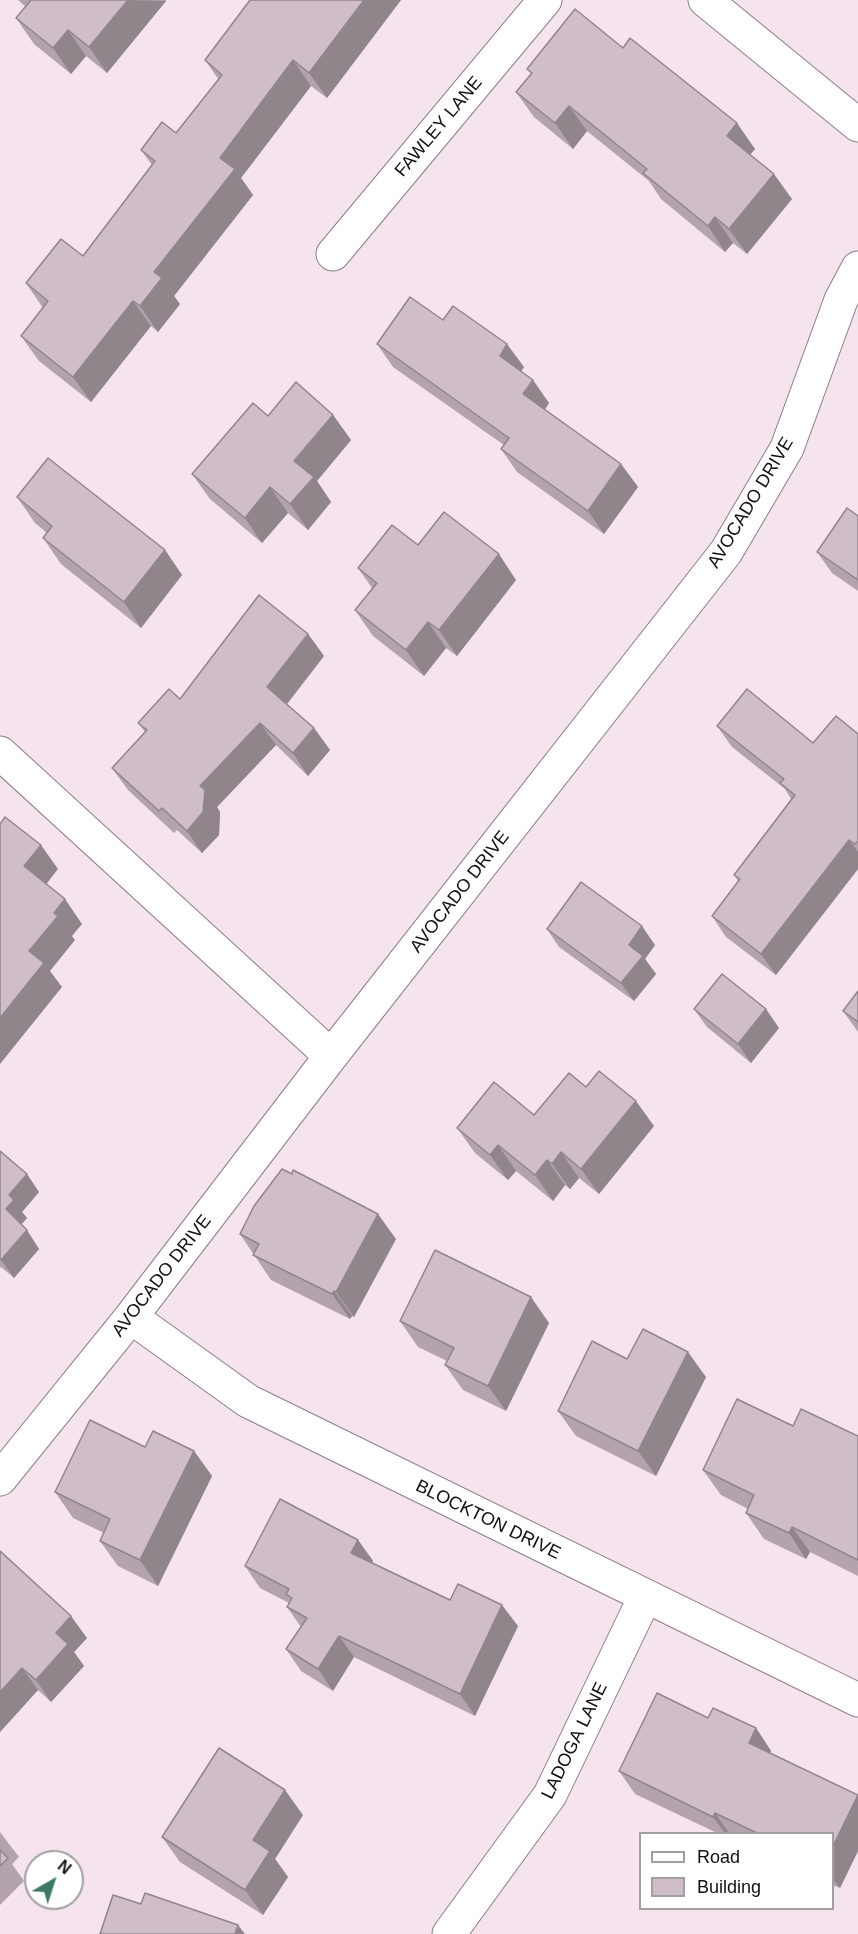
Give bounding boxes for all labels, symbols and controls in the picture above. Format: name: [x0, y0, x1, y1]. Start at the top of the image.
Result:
street label: FAWLEY LANE: [391, 72, 487, 182]
street label: AVOCADO DRIVE: [703, 434, 799, 572]
street label: AVOCADO DRIVE: [406, 827, 514, 957]
street label: AVOCADO DRIVE: [108, 1211, 216, 1341]
street label: BLOCKTON DRIVE: [412, 1476, 564, 1564]
street label: LADOGA LANE: [537, 1679, 613, 1803]
legend: [639, 1832, 834, 1910]
text: Road: [697, 1847, 740, 1867]
north arrow: [24, 1850, 84, 1910]
text: N: [55, 1857, 74, 1877]
text: Building: [697, 1877, 761, 1897]

